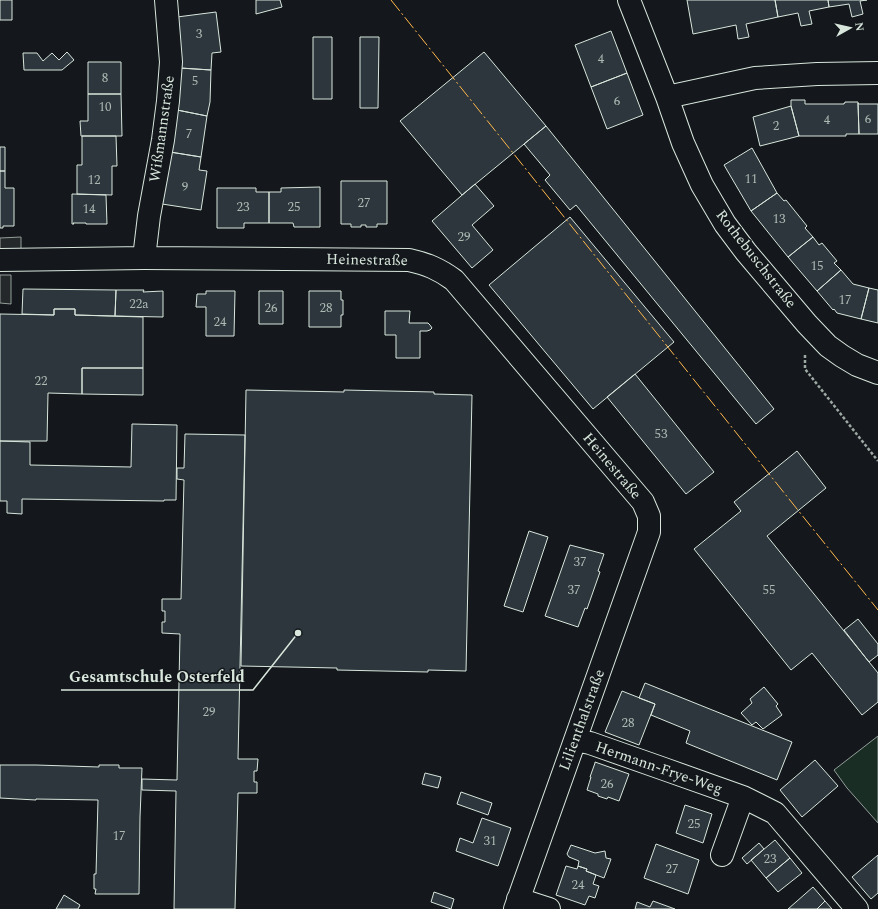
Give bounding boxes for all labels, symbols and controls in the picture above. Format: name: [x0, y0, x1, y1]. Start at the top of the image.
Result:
north arrow: [830, 8, 870, 48]
text: N: [850, 21, 868, 32]
house number: 3: [196, 24, 203, 44]
house number: 4: [598, 49, 605, 69]
house number: 8: [102, 68, 108, 88]
house number: 5: [192, 71, 198, 91]
street label: Wißmannstraße: [143, 74, 181, 184]
house number: 6: [614, 91, 621, 111]
house number: 10: [99, 97, 112, 117]
house number: 6: [865, 109, 872, 129]
house number: 4: [824, 110, 831, 130]
house number: 2: [773, 116, 779, 136]
house number: 7: [186, 124, 192, 144]
house number: 11: [745, 169, 758, 189]
house number: 12: [88, 170, 101, 190]
house number: 9: [182, 177, 189, 197]
house number: 27: [358, 193, 371, 213]
house number: 23: [237, 197, 250, 217]
house number: 25: [288, 197, 301, 217]
house number: 14: [83, 199, 96, 219]
street label: Rothebuschstraße: [710, 205, 802, 313]
house number: 13: [773, 209, 786, 229]
house number: 29: [458, 227, 471, 247]
street label: Heinestraße: [326, 248, 408, 272]
house number: 15: [811, 256, 824, 276]
house number: 17: [839, 290, 852, 310]
house number: 22a: [129, 294, 149, 314]
house number: 26: [265, 298, 278, 318]
house number: 28: [320, 298, 333, 318]
house number: 24: [214, 312, 227, 332]
house number: 22: [35, 371, 48, 391]
house number: 53: [655, 424, 668, 444]
street label: Heinestraße: [577, 427, 647, 505]
house number: 37: [574, 552, 587, 572]
house number: 37: [568, 580, 581, 600]
house number: 55: [763, 580, 776, 600]
callout: Gesamtschule Osterfeld: [61, 662, 253, 690]
text: Gesamtschule Osterfeld: [69, 665, 245, 689]
street label: Lilienthalstraße: [553, 666, 611, 774]
house number: 29: [203, 702, 216, 722]
house number: 28: [622, 713, 635, 733]
street label: Hermann-Frye-Weg: [592, 735, 726, 801]
house number: 26: [601, 774, 614, 794]
house number: 25: [688, 814, 701, 834]
house number: 17: [113, 826, 126, 846]
house number: 31: [484, 831, 497, 851]
house number: 23: [764, 849, 777, 869]
house number: 27: [666, 859, 679, 879]
house number: 24: [572, 875, 585, 895]

